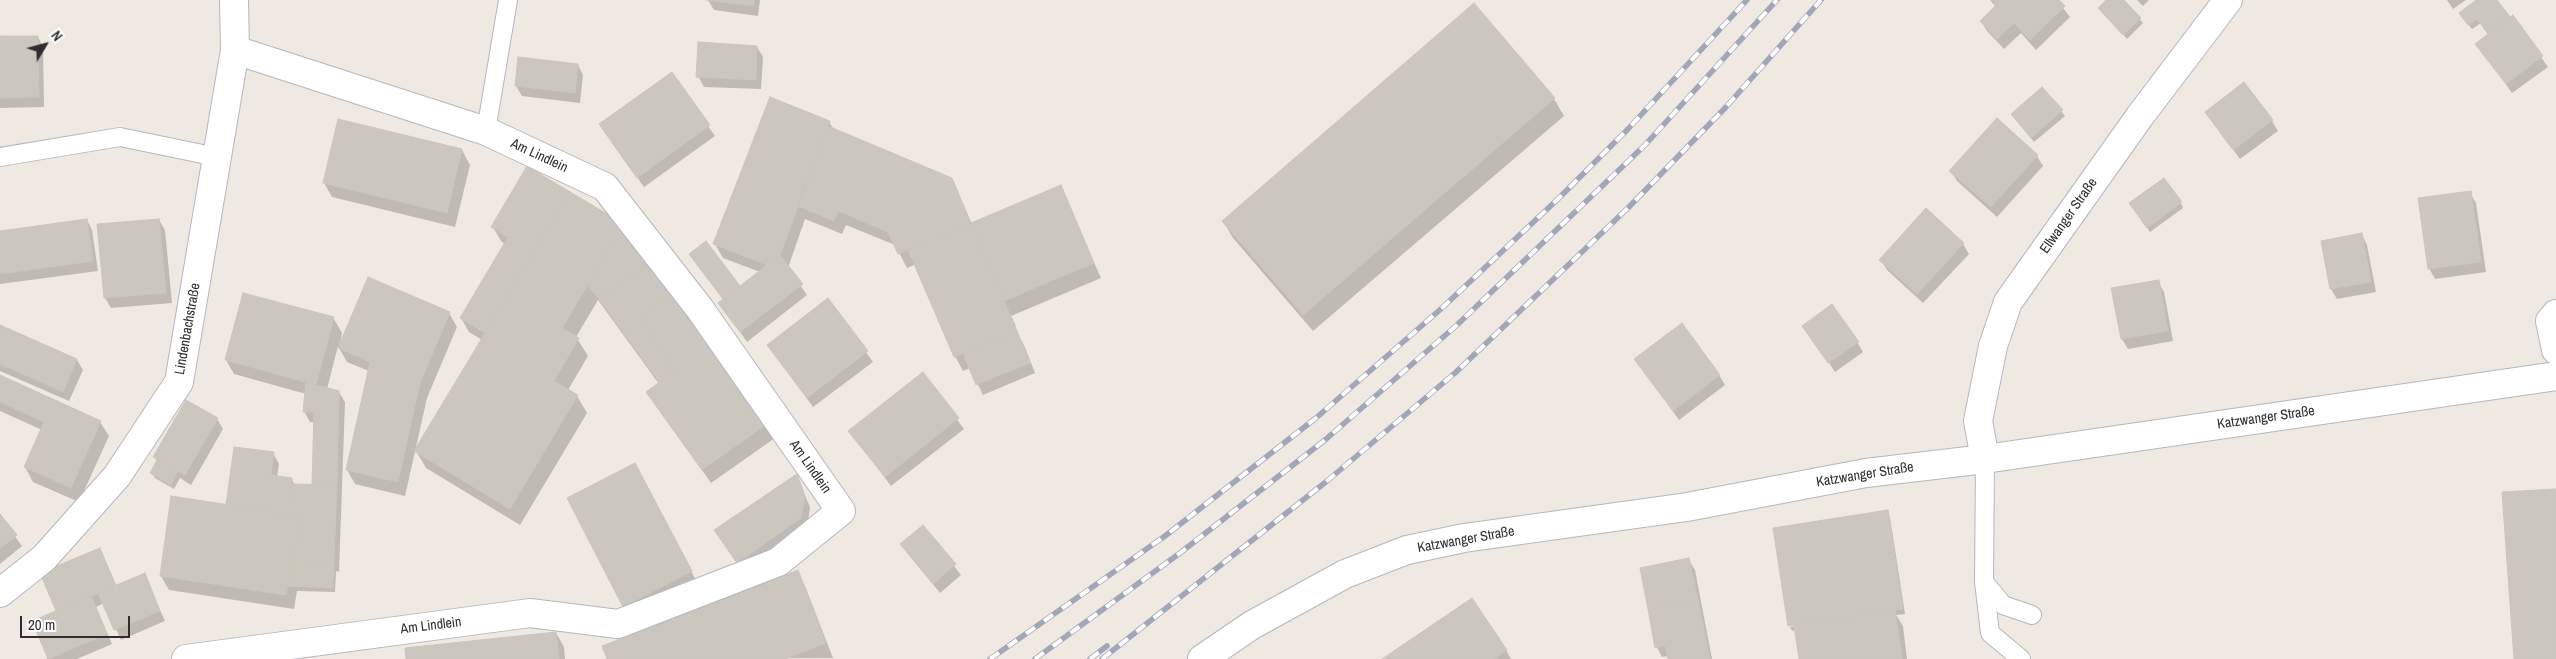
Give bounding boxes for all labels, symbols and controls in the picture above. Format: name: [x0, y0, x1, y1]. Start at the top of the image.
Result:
north arrow: [20, 20, 70, 70]
text: N: [47, 27, 67, 45]
street label: Am Lindlein: [508, 135, 570, 177]
street label: Ellwanger Straße: [2037, 175, 2101, 257]
street label: Lindenbachstraße: [172, 282, 204, 376]
street label: Katzwanger Straße: [2216, 403, 2316, 433]
street label: Am Lindlein: [786, 437, 834, 497]
street label: Katzwanger Straße: [1815, 459, 1915, 491]
street label: Katzwanger Straße: [1416, 523, 1516, 557]
scale bar: [22, 606, 132, 638]
text: 20 m: [28, 614, 55, 635]
street label: Am Lindlein: [400, 614, 462, 638]

